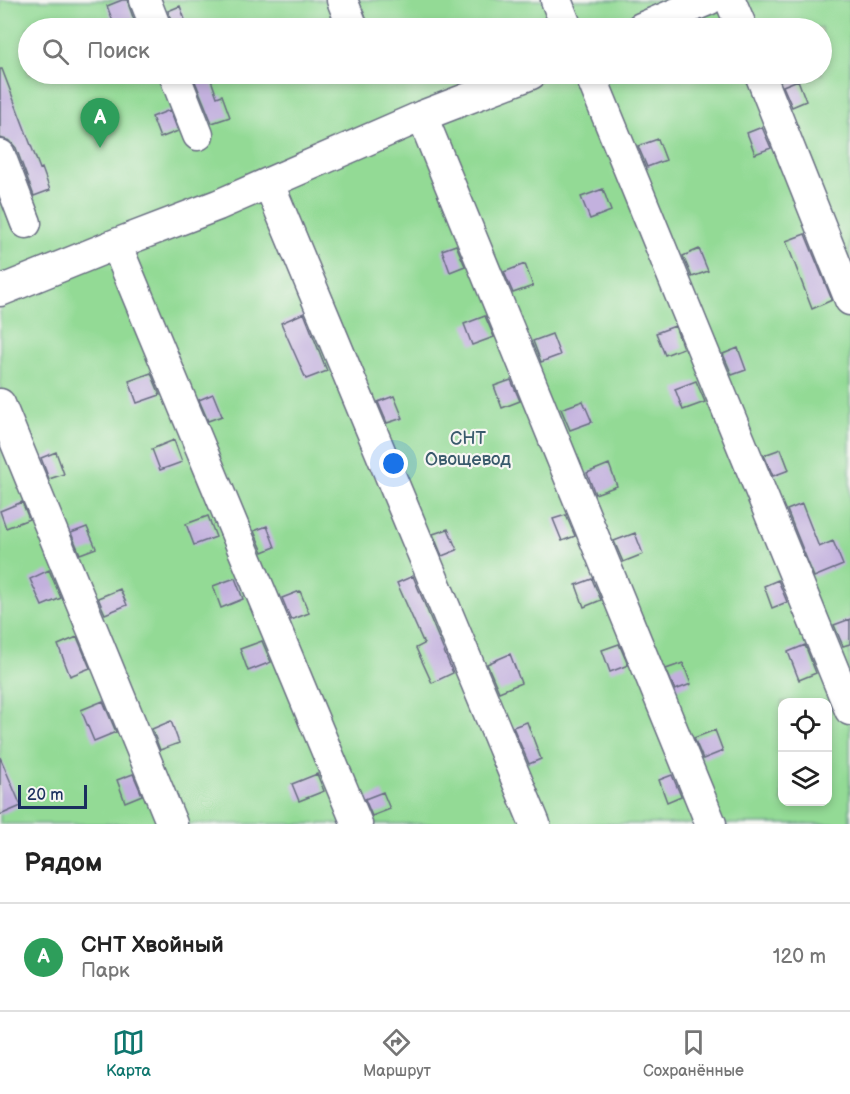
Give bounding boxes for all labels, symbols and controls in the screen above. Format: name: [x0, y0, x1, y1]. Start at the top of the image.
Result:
search box: [18, 18, 832, 84]
icon: search: [39, 35, 72, 68]
text: Поиск: [87, 38, 150, 65]
pin: A: [80, 98, 120, 148]
park label: СНТ Овощевод: [425, 428, 511, 470]
your location: [379, 449, 408, 478]
map controls: [778, 698, 832, 806]
button: locate: [778, 698, 832, 752]
button: layers: [778, 752, 832, 806]
scale bar: [18, 782, 87, 810]
text: 20 m: [27, 786, 63, 805]
text: Рядом: [24, 848, 102, 879]
text: СНТ Хвойный: [81, 932, 224, 959]
text: A: [37, 945, 50, 969]
text: 120 m: [773, 945, 826, 969]
text: Парк: [81, 959, 130, 983]
tab: Карта: [106, 1026, 151, 1081]
tab: Маршрут: [363, 1026, 431, 1081]
tab: Сохранённые: [643, 1026, 744, 1081]

